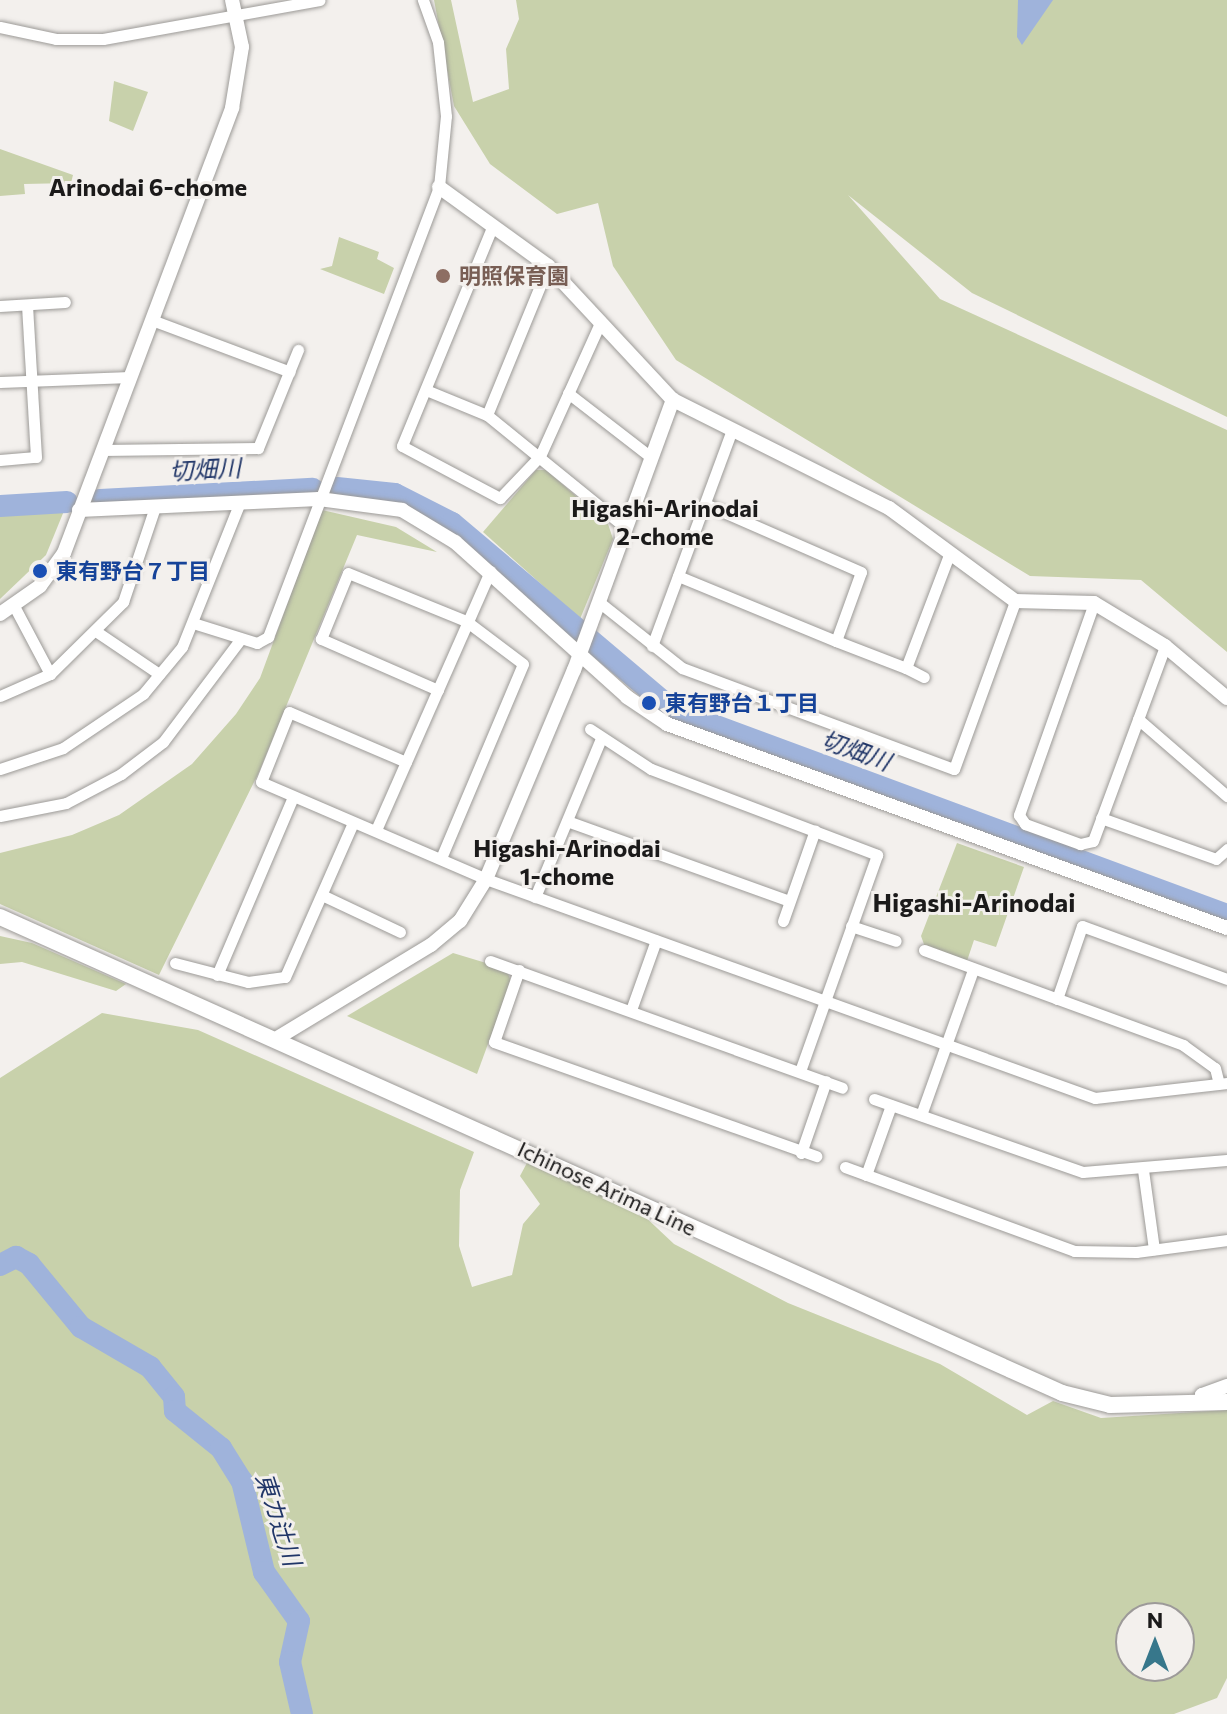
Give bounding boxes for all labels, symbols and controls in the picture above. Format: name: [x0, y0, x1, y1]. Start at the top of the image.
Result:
district label: Arinodai 6-chome: [49, 173, 247, 201]
place label: 明照保育園: [459, 263, 569, 289]
marker: 明照保育園: [434, 267, 452, 285]
water label: 切畑川: [168, 453, 242, 485]
district label: Higashi-Arinodai 2-chome: [571, 494, 759, 550]
place label: 東有野台７丁目: [56, 558, 210, 584]
marker: 東有野台７丁目: [31, 562, 49, 580]
place label: 東有野台１丁目: [665, 690, 819, 716]
marker: 東有野台１丁目: [640, 694, 658, 712]
water label: 切畑川: [817, 724, 895, 776]
district label: Higashi-Arinodai 1-chome: [473, 834, 661, 890]
district label: Higashi-Arinodai: [873, 886, 1075, 918]
street label: Ichinose Arima Line: [514, 1135, 700, 1241]
water label: 東カ辻川: [250, 1469, 308, 1569]
north arrow: [1115, 1602, 1195, 1682]
text: N: [1147, 1606, 1163, 1633]

